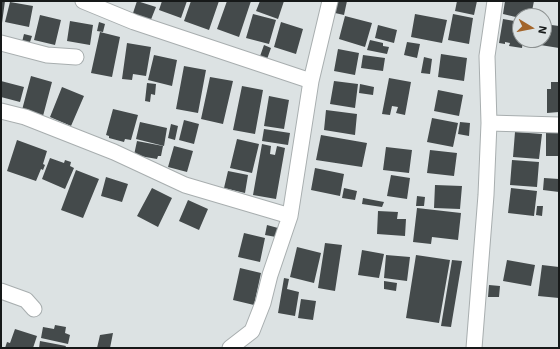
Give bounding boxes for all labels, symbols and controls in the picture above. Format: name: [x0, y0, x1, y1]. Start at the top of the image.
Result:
north arrow: [512, 8, 552, 48]
text: N: [536, 25, 550, 35]

